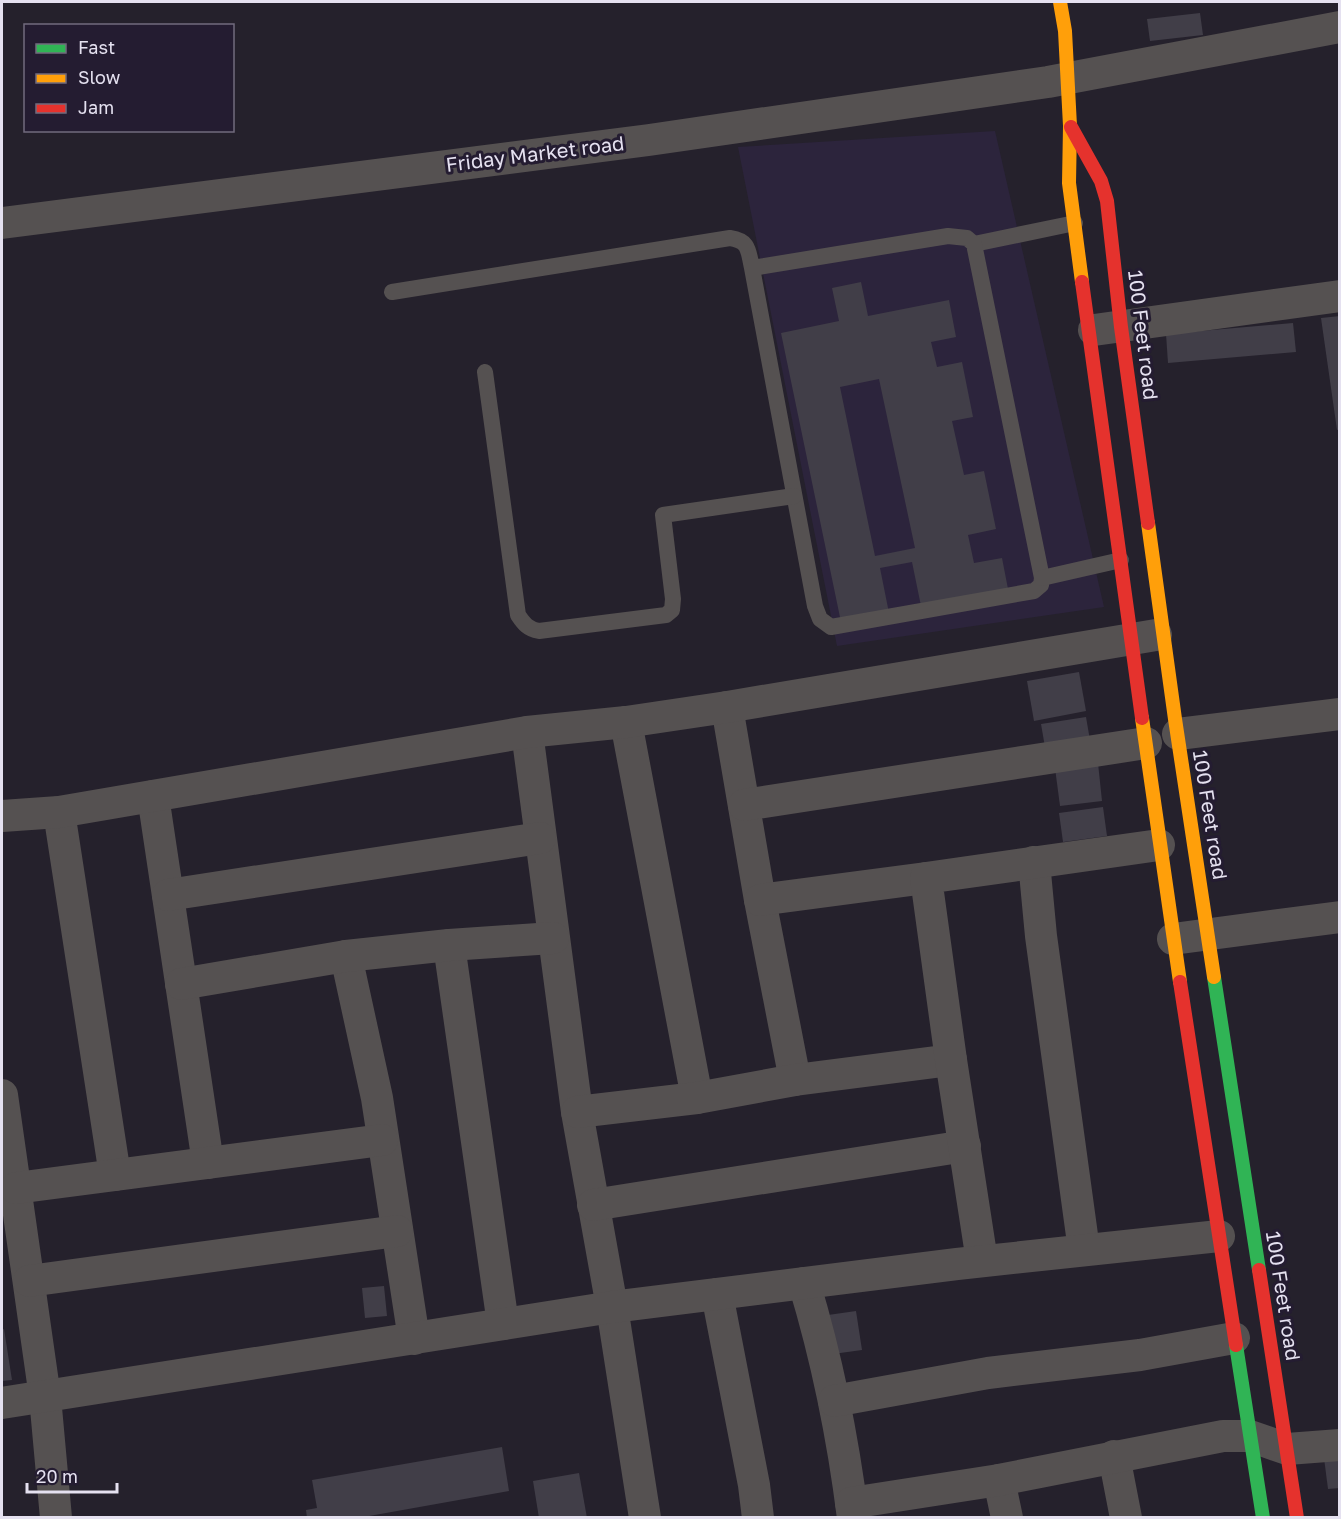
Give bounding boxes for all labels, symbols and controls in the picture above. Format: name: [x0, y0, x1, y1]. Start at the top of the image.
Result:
legend: [24, 24, 234, 132]
text: Fast: [78, 36, 115, 58]
text: Slow: [78, 66, 121, 88]
text: Jam: [78, 96, 114, 118]
street label: Friday Market road: [444, 130, 625, 176]
street label: 100 Feet road: [1124, 269, 1164, 401]
street label: 100 Feet road: [1189, 748, 1233, 881]
street label: 100 Feet road: [1262, 1229, 1306, 1362]
scale bar: [27, 1456, 117, 1494]
text: 20 m: [36, 1465, 78, 1487]

